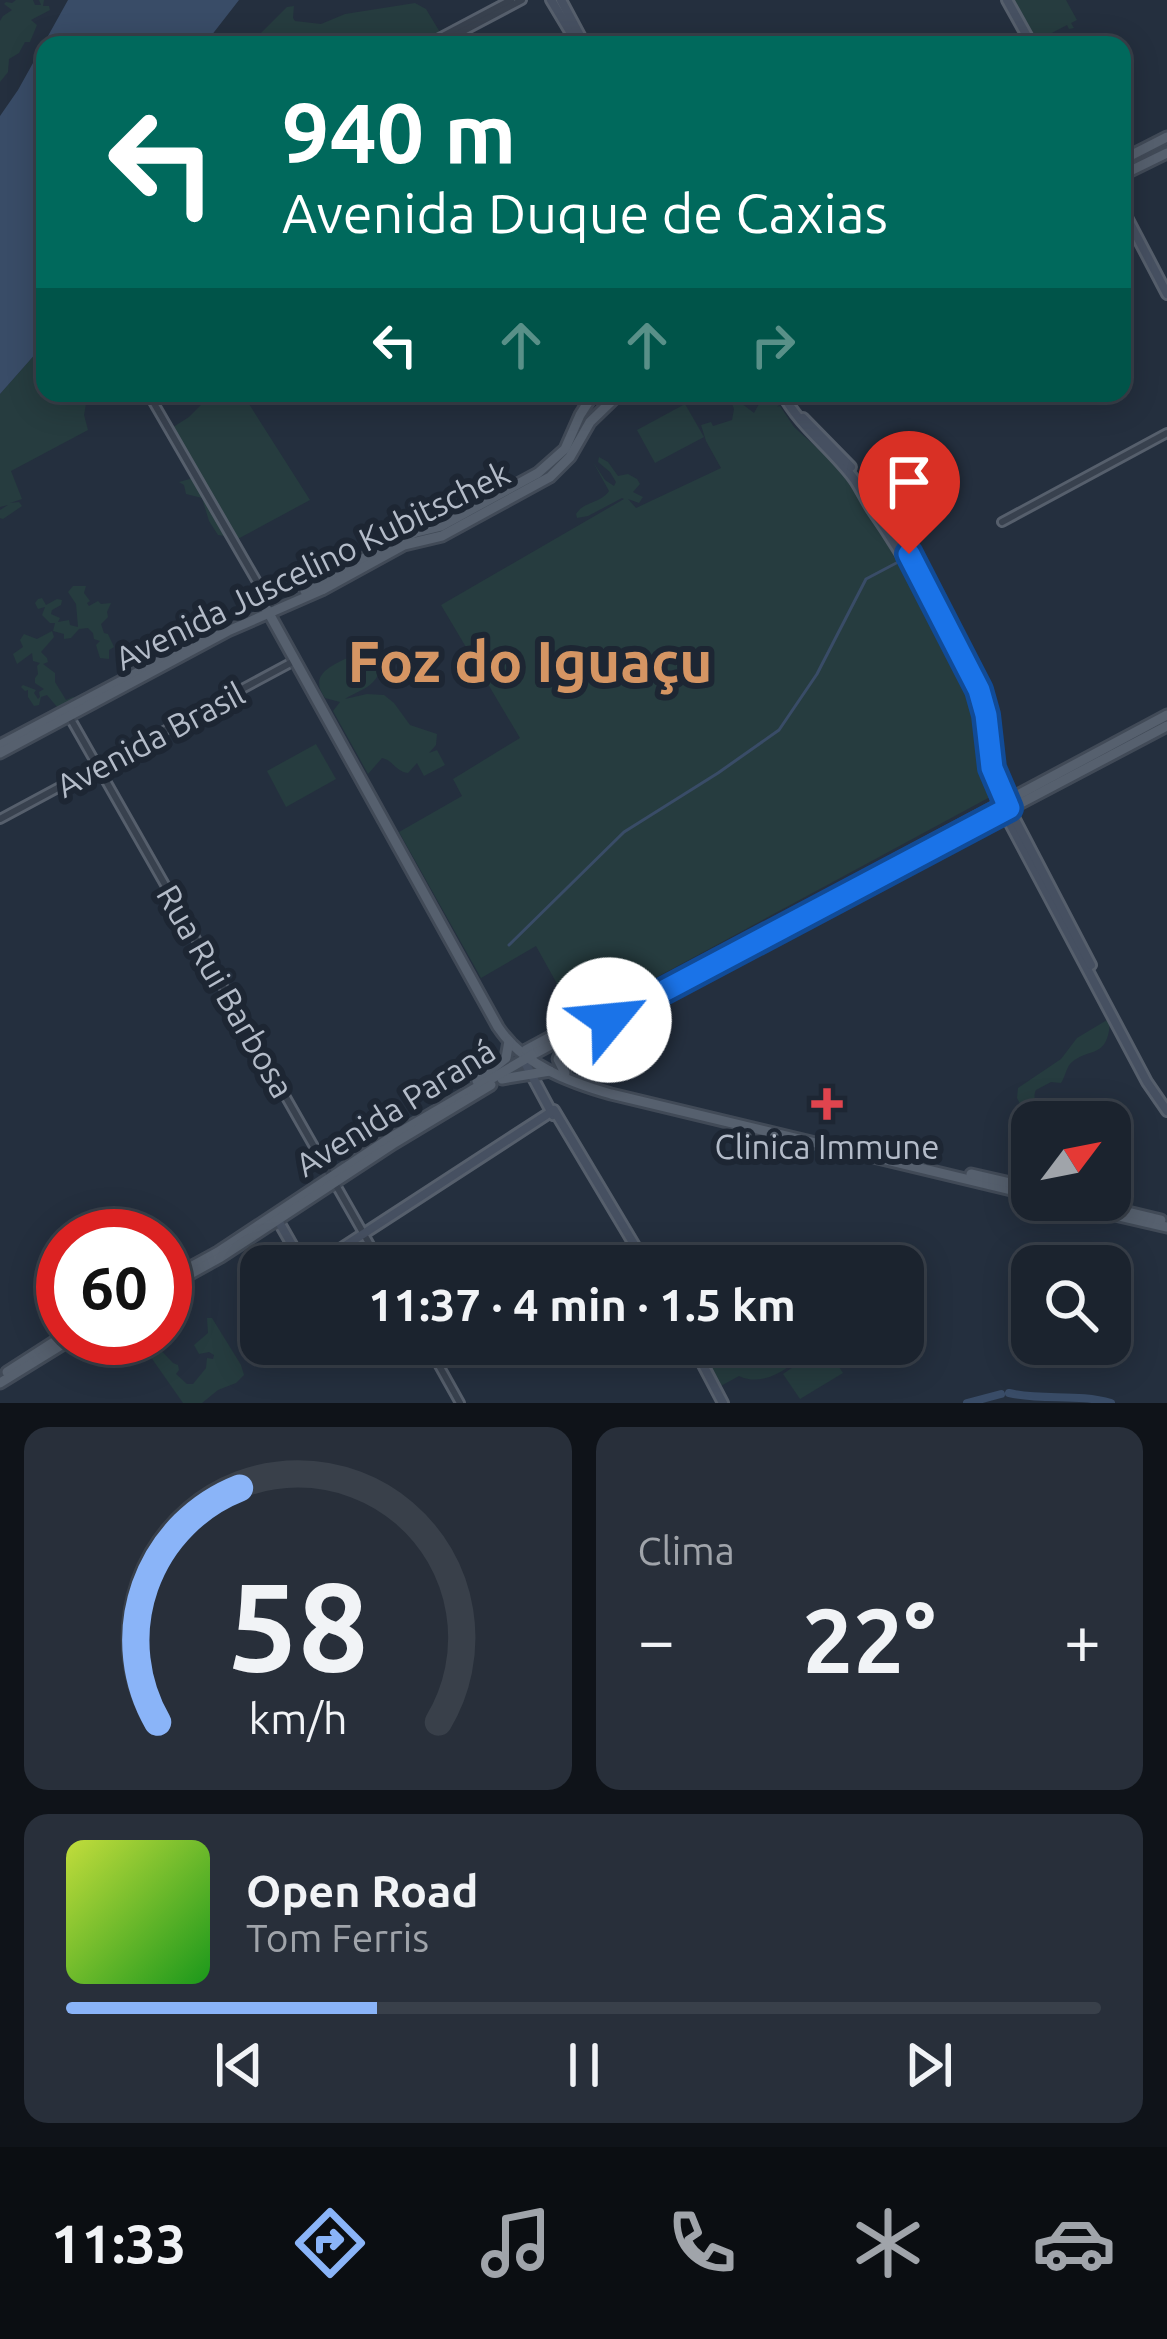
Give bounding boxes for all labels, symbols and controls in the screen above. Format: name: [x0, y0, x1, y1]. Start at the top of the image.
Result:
icon: left: [84, 84, 240, 240]
text: 940 m: [282, 85, 516, 179]
text: Avenida Duque de Caxias: [282, 183, 888, 243]
icon: left: [362, 312, 428, 378]
icon: ahead: [488, 312, 554, 378]
icon: ahead: [614, 312, 680, 378]
icon: right: [740, 312, 806, 378]
pin: [858, 431, 960, 554]
icon: arrive: [876, 449, 942, 515]
street label: Avenida Juscelino Kubitschek: [109, 453, 515, 677]
district label: Foz do Iguaçu: [347, 629, 713, 695]
street label: Avenida Brasil: [50, 674, 250, 804]
street label: Rua Rui Barbosa: [150, 878, 302, 1104]
position arrow: [546, 957, 672, 1083]
street label: Avenida Paraná: [289, 1031, 501, 1183]
marker: Clinica Immune: [811, 1088, 843, 1120]
north arrow: [1011, 1101, 1131, 1221]
map controls: [1011, 1101, 1131, 1365]
place label: Clinica Immune: [715, 1128, 939, 1165]
speed limit sign: 60: [36, 1209, 192, 1365]
button: search: [1011, 1245, 1131, 1365]
text: 11:37 · 4 min · 1.5 km: [368, 1279, 796, 1330]
text: Clima: [638, 1529, 735, 1572]
text: 58: [227, 1555, 368, 1695]
text: 22°: [803, 1589, 936, 1690]
text: −: [638, 1602, 675, 1676]
text: +: [1064, 1602, 1101, 1676]
text: km/h: [248, 1693, 347, 1741]
text: Open Road: [246, 1865, 478, 1916]
text: Tom Ferris: [246, 1916, 429, 1959]
icon: previous: [206, 2032, 272, 2098]
icon: pause: [551, 2032, 617, 2098]
icon: next: [896, 2032, 962, 2098]
icon: directions: [288, 2201, 372, 2285]
icon: music: [474, 2201, 558, 2285]
icon: phone: [660, 2201, 744, 2285]
icon: climate: [846, 2201, 930, 2285]
icon: car: [1032, 2201, 1116, 2285]
text: 11:33: [51, 2213, 186, 2273]

